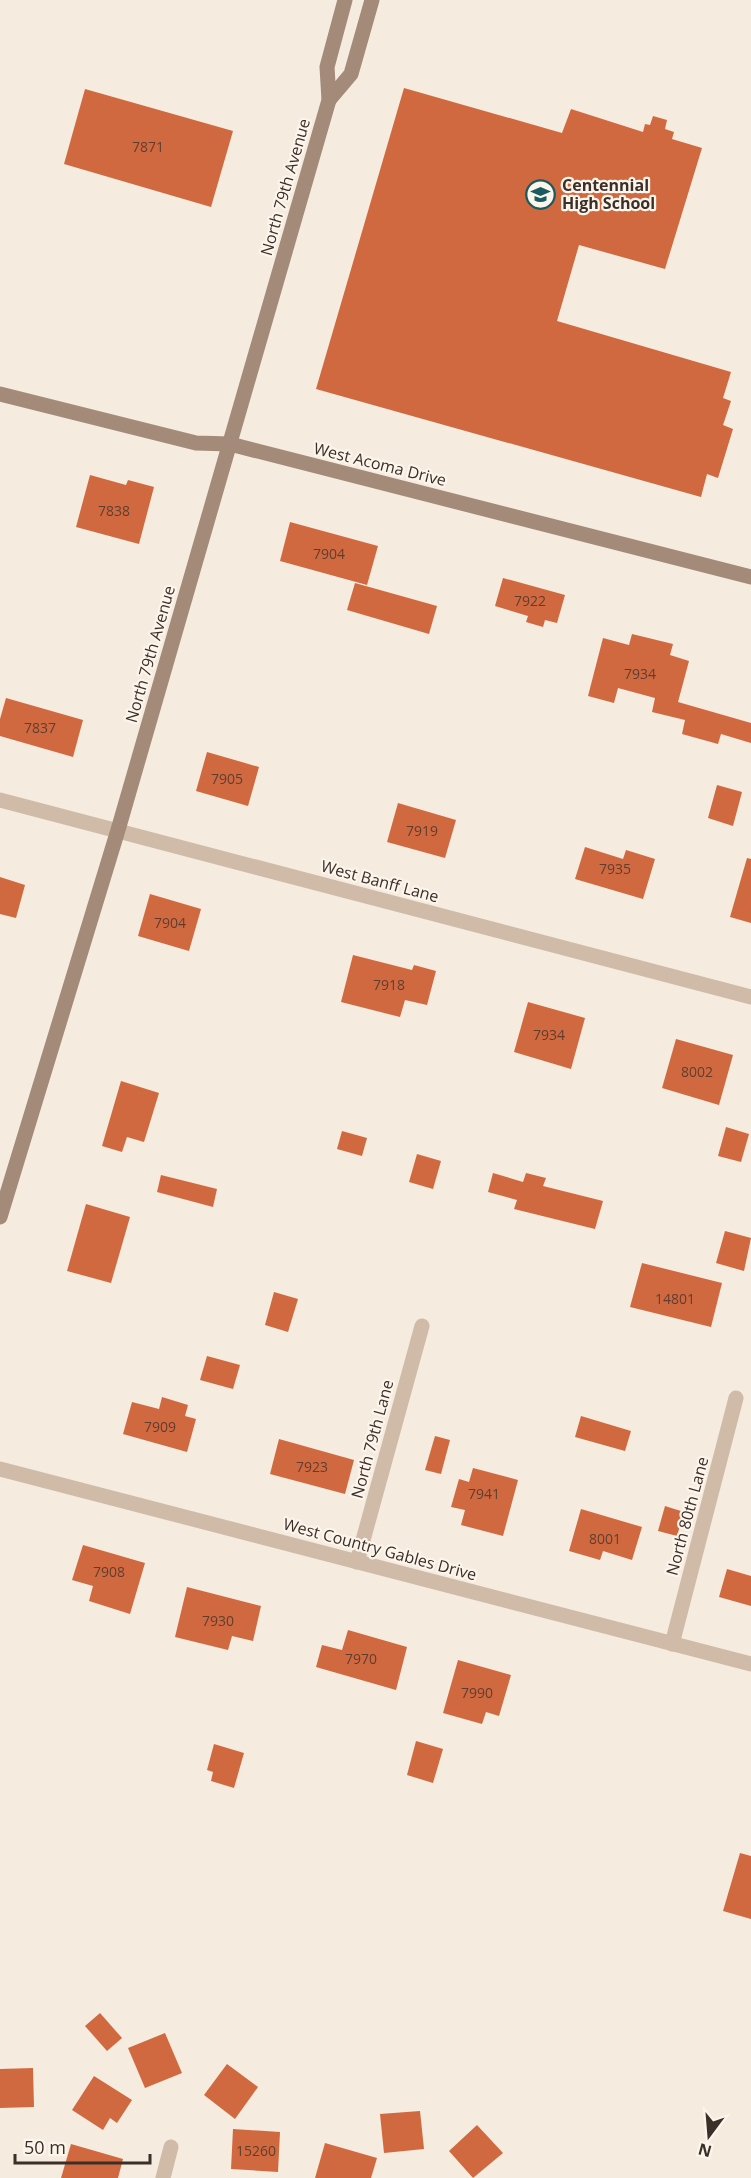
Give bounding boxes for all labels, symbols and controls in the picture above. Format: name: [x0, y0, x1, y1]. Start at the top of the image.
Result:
street label: North 79th Avenue: [255, 116, 315, 258]
house number: 7871: [132, 137, 164, 156]
place label: Centennial High School: [562, 174, 655, 214]
school or university icon: Centennial High School: [525, 178, 557, 210]
street label: West Acoma Drive: [312, 437, 448, 491]
house number: 7838: [98, 501, 130, 520]
house number: 7904: [313, 544, 345, 563]
street label: North 79th Avenue: [120, 583, 180, 725]
house number: 7922: [514, 591, 546, 610]
house number: 7934: [624, 664, 656, 683]
house number: 7837: [24, 718, 56, 737]
house number: 7905: [211, 769, 243, 788]
house number: 7919: [406, 821, 438, 840]
street label: West Banff Lane: [319, 855, 441, 907]
house number: 7935: [599, 859, 631, 878]
house number: 7904: [154, 913, 186, 932]
house number: 7918: [373, 975, 405, 994]
house number: 7934: [533, 1025, 565, 1044]
house number: 8002: [681, 1062, 713, 1081]
house number: 14801: [655, 1289, 695, 1308]
street label: North 79th Lane: [346, 1377, 398, 1501]
house number: 7909: [144, 1417, 176, 1436]
street label: North 80th Lane: [661, 1454, 713, 1578]
house number: 7923: [296, 1457, 328, 1476]
house number: 7941: [468, 1484, 500, 1503]
street label: West Country Gables Drive: [281, 1513, 479, 1585]
house number: 8001: [589, 1529, 621, 1548]
house number: 7908: [93, 1562, 125, 1581]
house number: 7930: [202, 1611, 234, 1630]
house number: 7970: [345, 1649, 377, 1668]
house number: 7990: [461, 1683, 493, 1702]
north arrow: [679, 2106, 739, 2166]
scale bar: [15, 2127, 150, 2165]
text: 50 m: [24, 2135, 66, 2159]
text: N: [696, 2138, 714, 2163]
house number: 15260: [236, 2141, 276, 2160]

